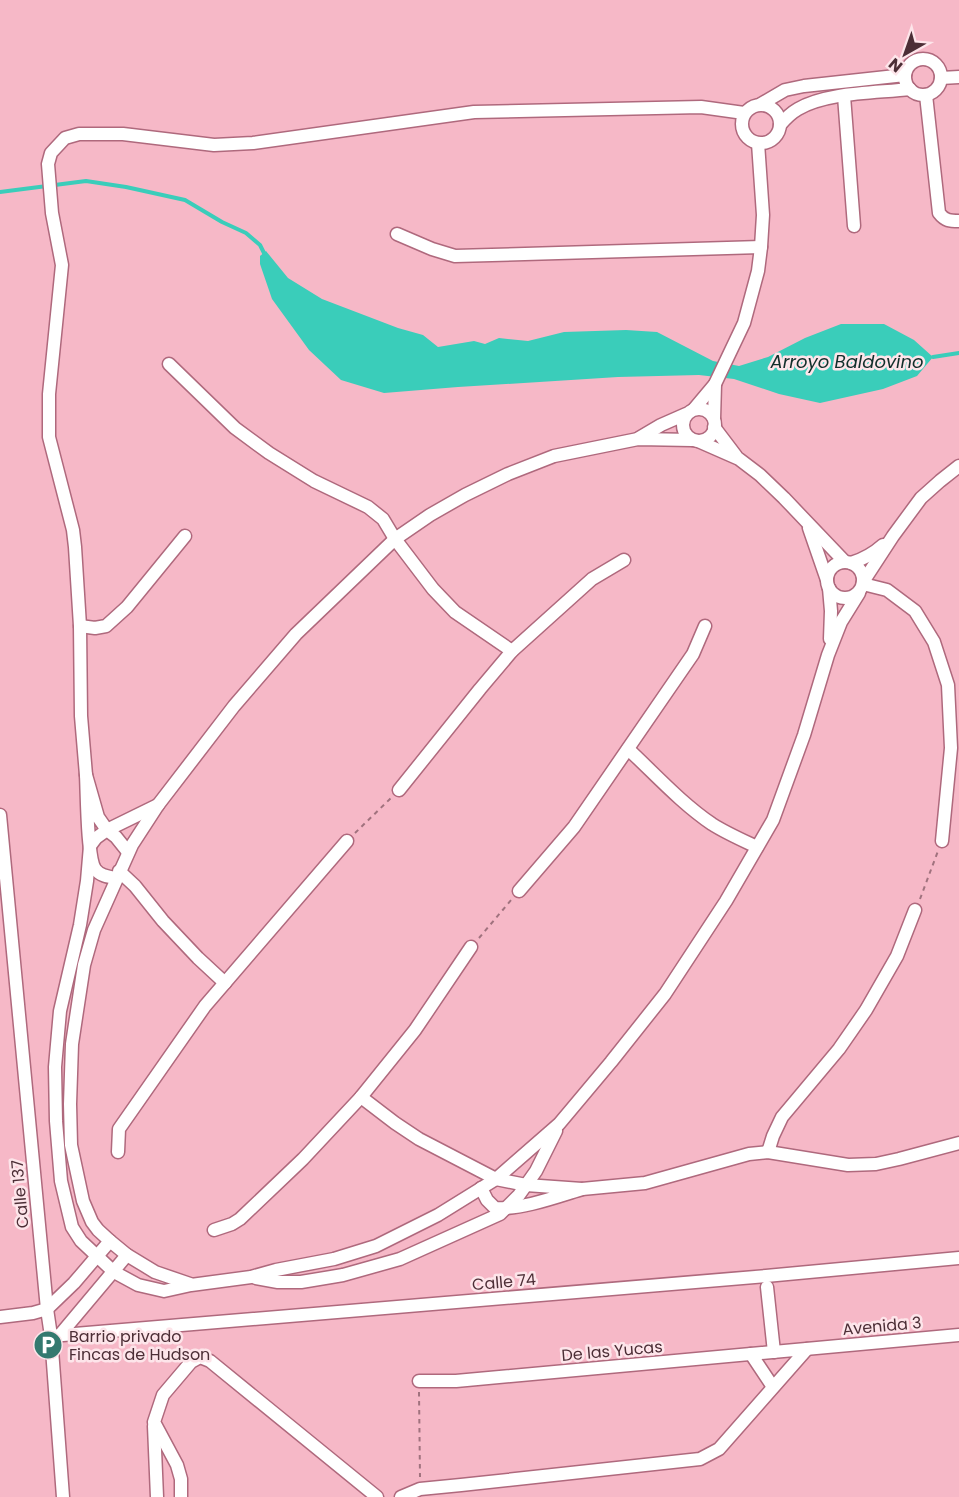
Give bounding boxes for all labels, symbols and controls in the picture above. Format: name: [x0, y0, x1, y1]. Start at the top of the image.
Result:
north arrow: [875, 24, 935, 84]
text: N: [884, 52, 908, 78]
water label: Arroyo Baldovino: [770, 349, 923, 374]
street label: Calle 137: [6, 1159, 34, 1229]
street label: Calle 74: [471, 1268, 537, 1296]
street label: Avenida 3: [842, 1311, 922, 1341]
place label: Barrio privado Fincas de Hudson: [69, 1325, 210, 1366]
parking icon: Barrio privado Fincas de Hudson: [32, 1329, 64, 1361]
street label: De las Yucas: [561, 1335, 663, 1367]

